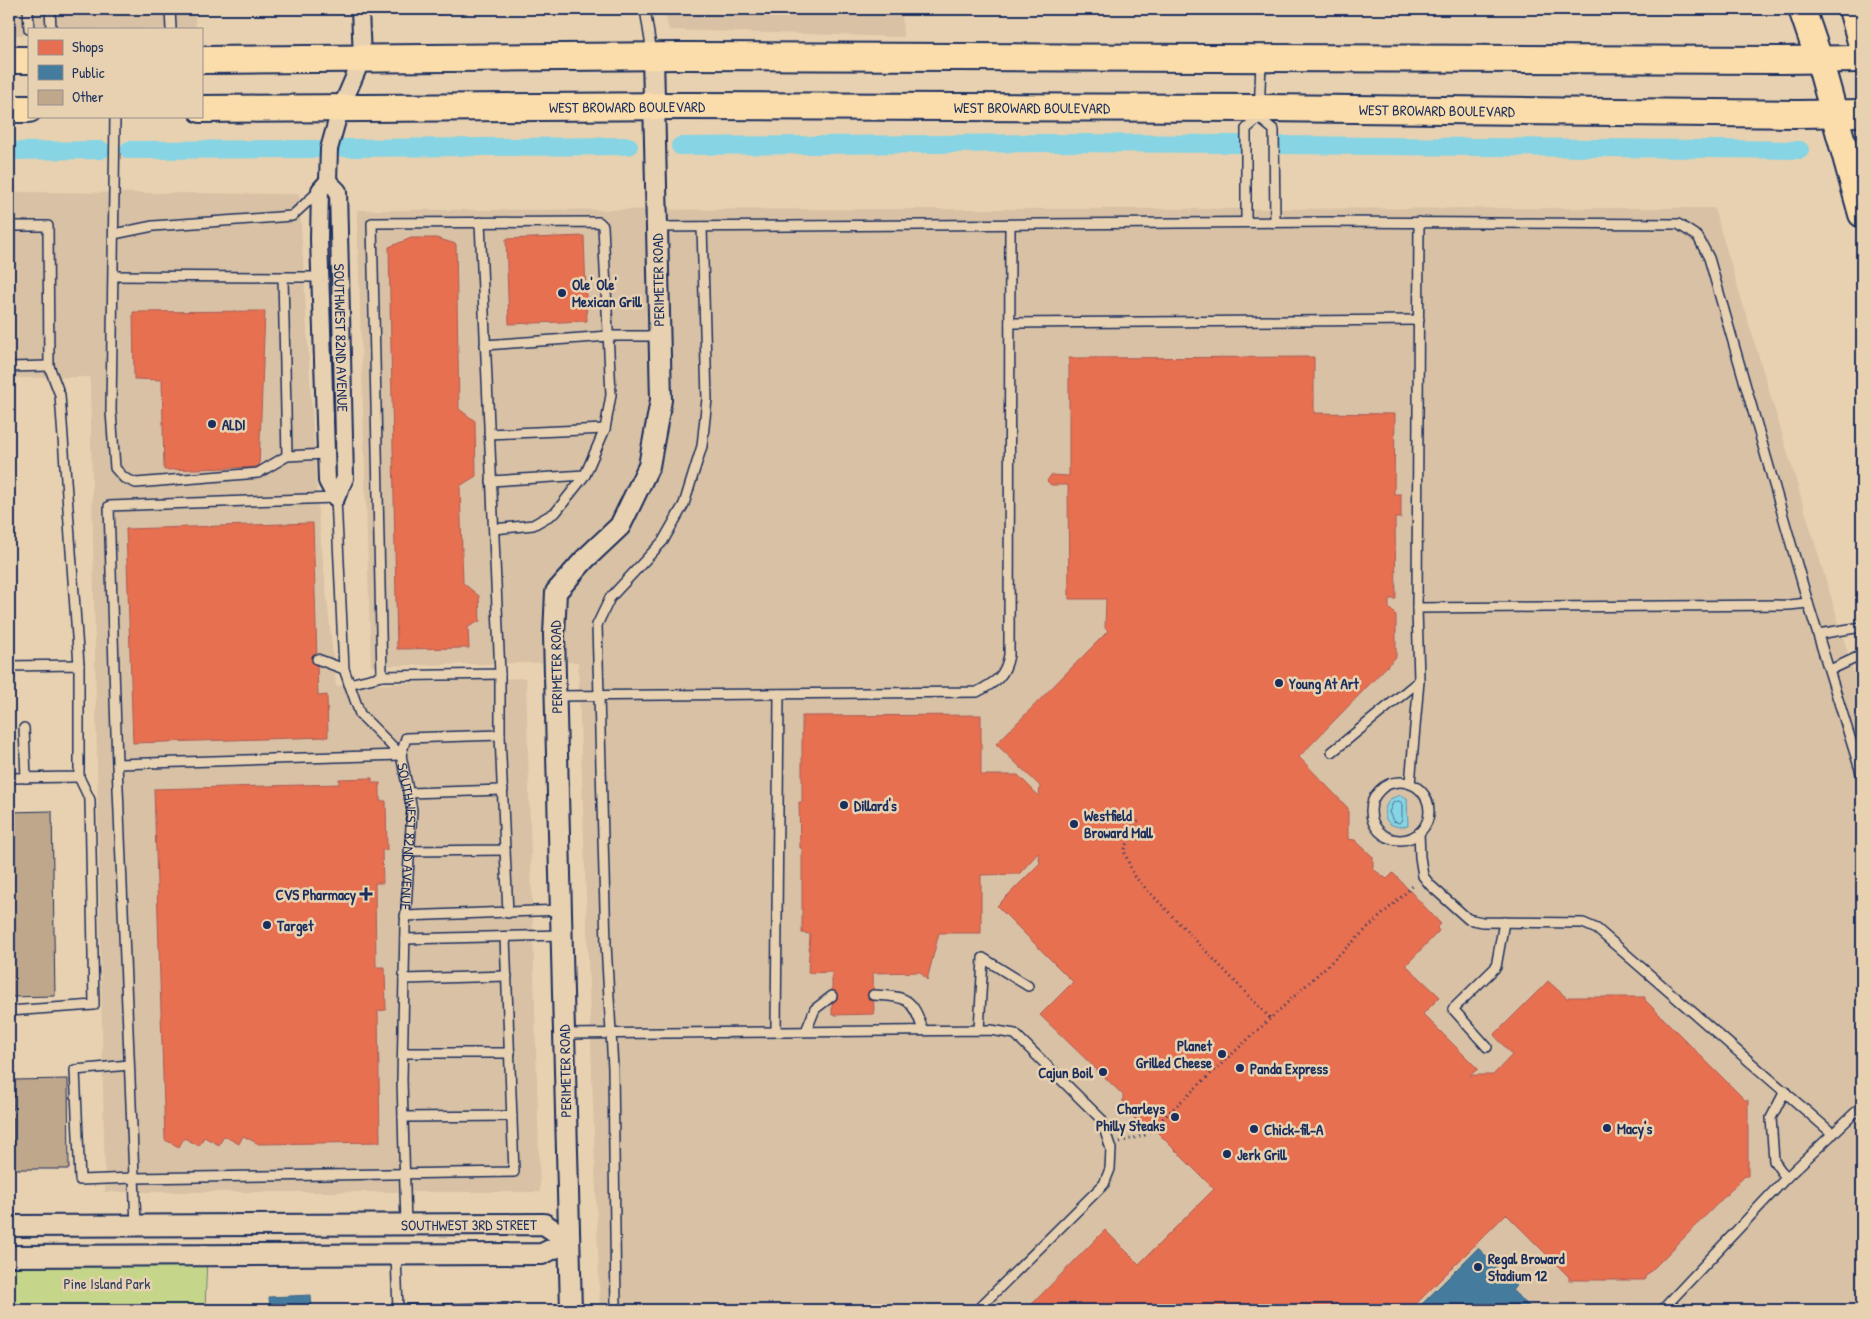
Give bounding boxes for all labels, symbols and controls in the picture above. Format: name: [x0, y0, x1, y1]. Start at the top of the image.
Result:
legend: [28, 28, 202, 118]
text: Shops: [72, 36, 104, 57]
text: Public: [72, 62, 105, 83]
text: Other: [72, 86, 104, 107]
street label: WEST BROWARD BOULEVARD: [549, 95, 706, 117]
street label: WEST BROWARD BOULEVARD: [954, 96, 1111, 118]
street label: WEST BROWARD BOULEVARD: [1359, 99, 1516, 121]
street label: PERIMETER ROAD: [647, 232, 669, 327]
street label: SOUTHWEST 82ND AVENUE: [329, 263, 354, 413]
place label: Ole' Ole' Mexican Grill: [572, 274, 642, 312]
marker: Ole' Ole' Mexican Grill: [556, 287, 568, 299]
place label: ALDI: [222, 414, 246, 435]
marker: ALDI: [206, 418, 218, 430]
street label: PERIMETER ROAD: [545, 619, 567, 714]
place label: Young At Art: [1289, 673, 1360, 695]
marker: Young At Art: [1273, 677, 1285, 689]
street label: SOUTHWEST 82ND AVENUE: [392, 761, 423, 911]
place label: Dillard's: [854, 795, 897, 816]
marker: Dillard's: [838, 799, 850, 811]
place label: Westfield Broward Mall: [1084, 805, 1153, 843]
marker: Westfield Broward Mall: [1068, 818, 1080, 830]
place label: CVS Pharmacy: [276, 884, 357, 906]
marker: CVS Pharmacy: [360, 888, 372, 900]
place label: Target: [276, 915, 314, 937]
marker: Target: [261, 919, 273, 931]
street label: PERIMETER ROAD: [554, 1023, 576, 1118]
place label: Planet Grilled Cheese: [1136, 1035, 1213, 1073]
marker: Planet Grilled Cheese: [1216, 1048, 1228, 1060]
place label: Panda Express: [1250, 1058, 1328, 1080]
place label: Cajun Boil: [1038, 1062, 1094, 1083]
marker: Panda Express: [1234, 1062, 1246, 1074]
marker: Cajun Boil: [1097, 1066, 1109, 1078]
place label: Charleys Philly Steaks: [1096, 1098, 1165, 1137]
marker: Charleys Philly Steaks: [1169, 1111, 1181, 1123]
place label: Macy's: [1617, 1118, 1652, 1140]
place label: Chick-fil-A: [1264, 1119, 1324, 1140]
marker: Macy's: [1601, 1122, 1613, 1134]
marker: Chick-fil-A: [1248, 1123, 1260, 1135]
place label: Jerk Grill: [1237, 1144, 1287, 1165]
marker: Jerk Grill: [1221, 1148, 1233, 1160]
street label: SOUTHWEST 3RD STREET: [401, 1214, 538, 1235]
place label: Regal Broward Stadium 12: [1488, 1248, 1565, 1286]
marker: Regal Broward Stadium 12: [1472, 1261, 1484, 1273]
park label: Pine Island Park: [63, 1273, 151, 1294]

